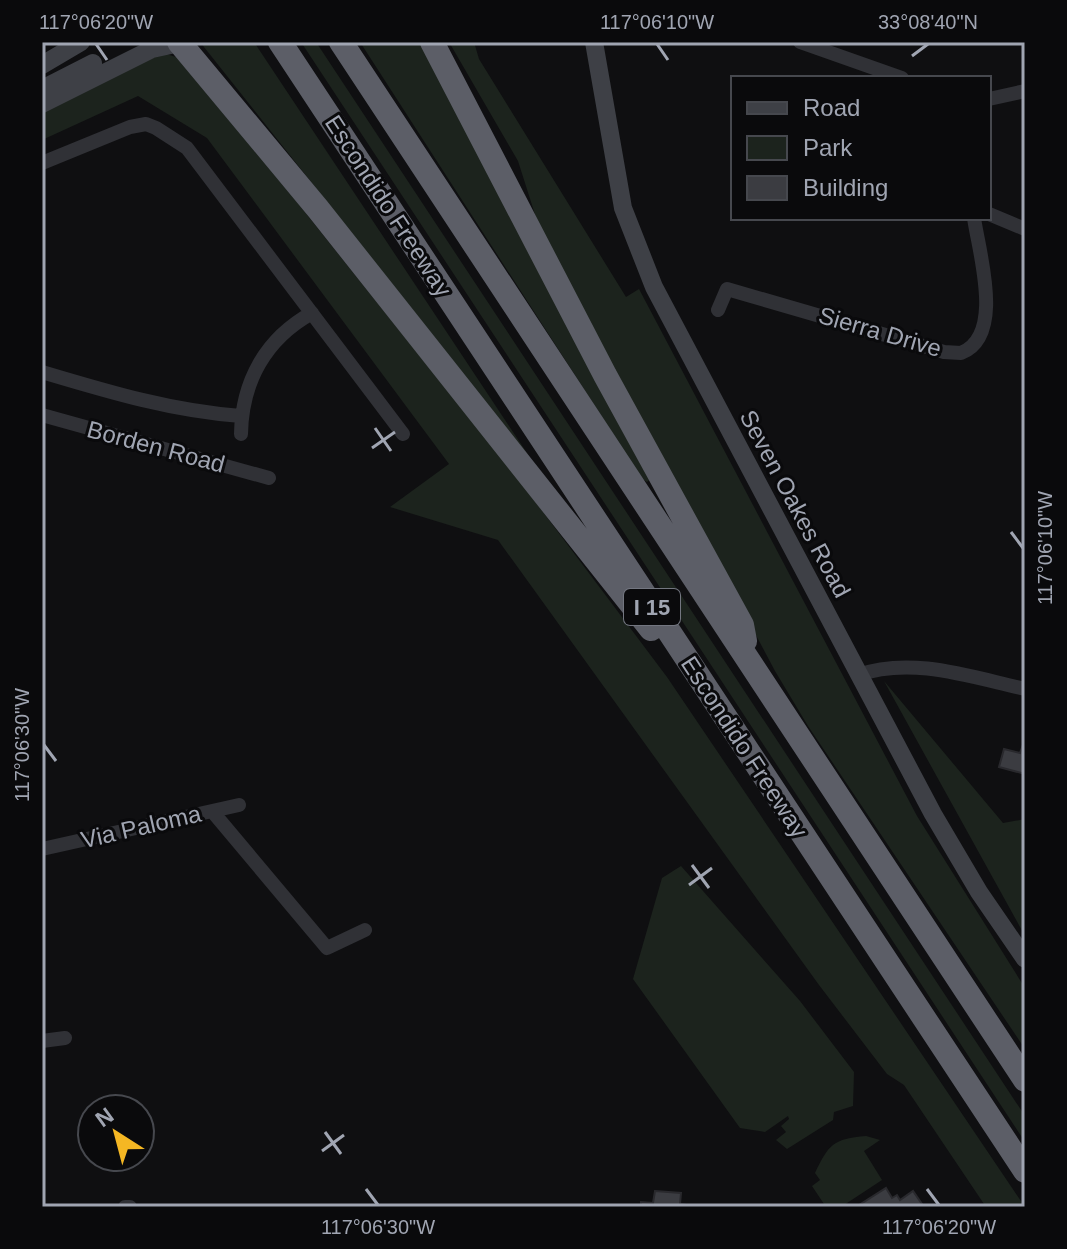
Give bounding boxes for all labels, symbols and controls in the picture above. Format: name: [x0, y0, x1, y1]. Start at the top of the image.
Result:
text: 117°06'20"W: [39, 11, 153, 33]
text: 117°06'10"W: [600, 11, 714, 33]
text: 33°08'40"N: [878, 11, 978, 33]
legend: [731, 76, 991, 220]
text: Road: [803, 94, 860, 121]
street label: Escondido Freeway: [320, 110, 457, 301]
text: Park: [803, 134, 853, 161]
text: Building: [803, 174, 888, 201]
street label: Sierra Drive: [816, 301, 945, 362]
street label: Seven Oakes Road: [735, 406, 856, 602]
street label: Borden Road: [84, 415, 228, 478]
text: 117°06'10"W: [1034, 491, 1056, 605]
road number: I 15: [624, 589, 680, 625]
street label: Escondido Freeway: [676, 651, 813, 842]
text: 117°06'30"W: [11, 688, 33, 802]
street label: Via Paloma: [78, 799, 204, 853]
north arrow: [76, 1093, 156, 1173]
text: N: [91, 1102, 118, 1132]
text: 117°06'30"W: [321, 1216, 435, 1238]
text: 117°06'20"W: [882, 1216, 996, 1238]

